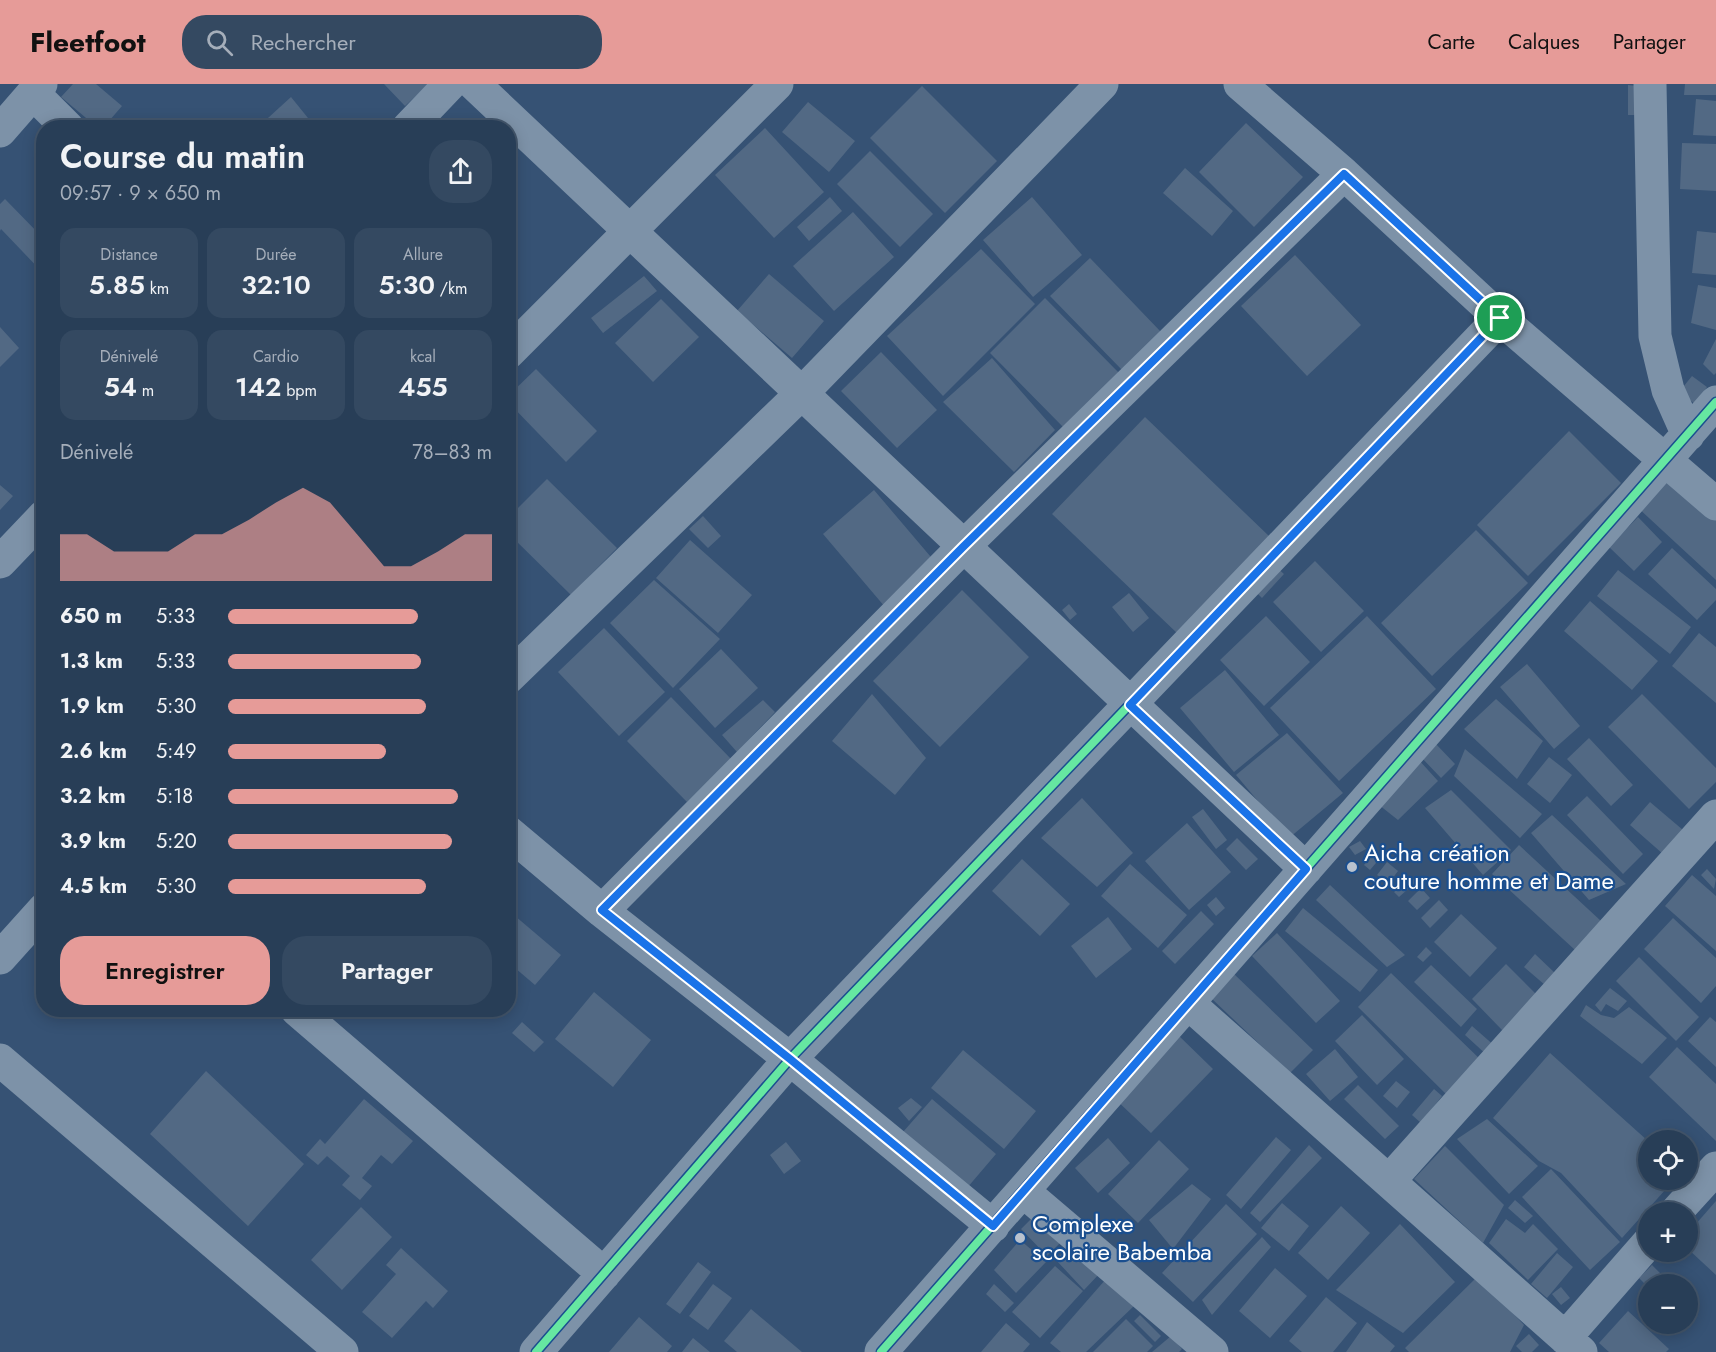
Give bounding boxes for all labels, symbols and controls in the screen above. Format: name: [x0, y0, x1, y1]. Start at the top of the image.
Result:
search box: [182, 15, 602, 69]
text: Fleetfoot: [30, 22, 146, 63]
icon: search: [203, 26, 236, 59]
text: Rechercher: [251, 26, 356, 58]
text: Carte: [1428, 27, 1475, 57]
text: Calques: [1508, 27, 1580, 57]
text: Partager: [1613, 27, 1686, 57]
text: Course du matin: [60, 133, 305, 180]
button: share: [429, 140, 492, 203]
text: 09:57 · 9 × 650 m: [60, 179, 221, 208]
text: Distance: [100, 243, 158, 266]
text: Durée: [255, 243, 297, 266]
text: Allure: [403, 243, 443, 266]
text: 5.85: [89, 266, 145, 304]
text: 32:10: [241, 266, 311, 304]
text: 5:30: [378, 266, 435, 304]
text: km: [145, 277, 169, 300]
text: /km: [435, 277, 468, 300]
pin: [1474, 292, 1525, 343]
icon: arrive: [1483, 301, 1516, 334]
text: Dénivelé: [100, 345, 158, 368]
text: Cardio: [253, 345, 299, 368]
text: kcal: [410, 345, 436, 368]
text: 54: [104, 368, 137, 406]
text: 142: [235, 368, 281, 406]
text: 455: [398, 368, 448, 406]
text: m: [137, 379, 154, 402]
text: bpm: [281, 379, 317, 402]
text: Dénivelé: [60, 438, 133, 467]
text: 78–83 m: [412, 438, 492, 467]
text: 650 m: [60, 602, 122, 631]
text: 5:33: [156, 602, 195, 631]
text: 1.3 km: [60, 647, 123, 676]
text: 5:33: [156, 647, 195, 676]
text: 1.9 km: [60, 692, 124, 721]
text: 5:30: [156, 692, 196, 721]
text: 2.6 km: [60, 737, 127, 766]
text: 5:49: [156, 737, 196, 766]
text: 3.2 km: [60, 782, 126, 811]
text: 5:18: [156, 782, 193, 811]
text: 3.9 km: [60, 827, 126, 856]
text: 5:20: [156, 827, 197, 856]
place label: Aicha création couture homme et Dame: [1364, 835, 1614, 898]
marker: Aicha création couture homme et Dame: [1345, 860, 1359, 874]
text: 4.5 km: [60, 872, 127, 901]
text: 5:30: [156, 872, 196, 901]
button: Enregistrer: [60, 936, 270, 1005]
button: Partager: [282, 936, 492, 1005]
map controls: [1638, 1130, 1698, 1334]
button: locate: [1638, 1130, 1698, 1190]
button: +: [1638, 1202, 1698, 1262]
place label: Complexe scolaire Babemba: [1032, 1206, 1212, 1269]
marker: Complexe scolaire Babemba: [1013, 1231, 1027, 1245]
button: −: [1638, 1274, 1698, 1334]

